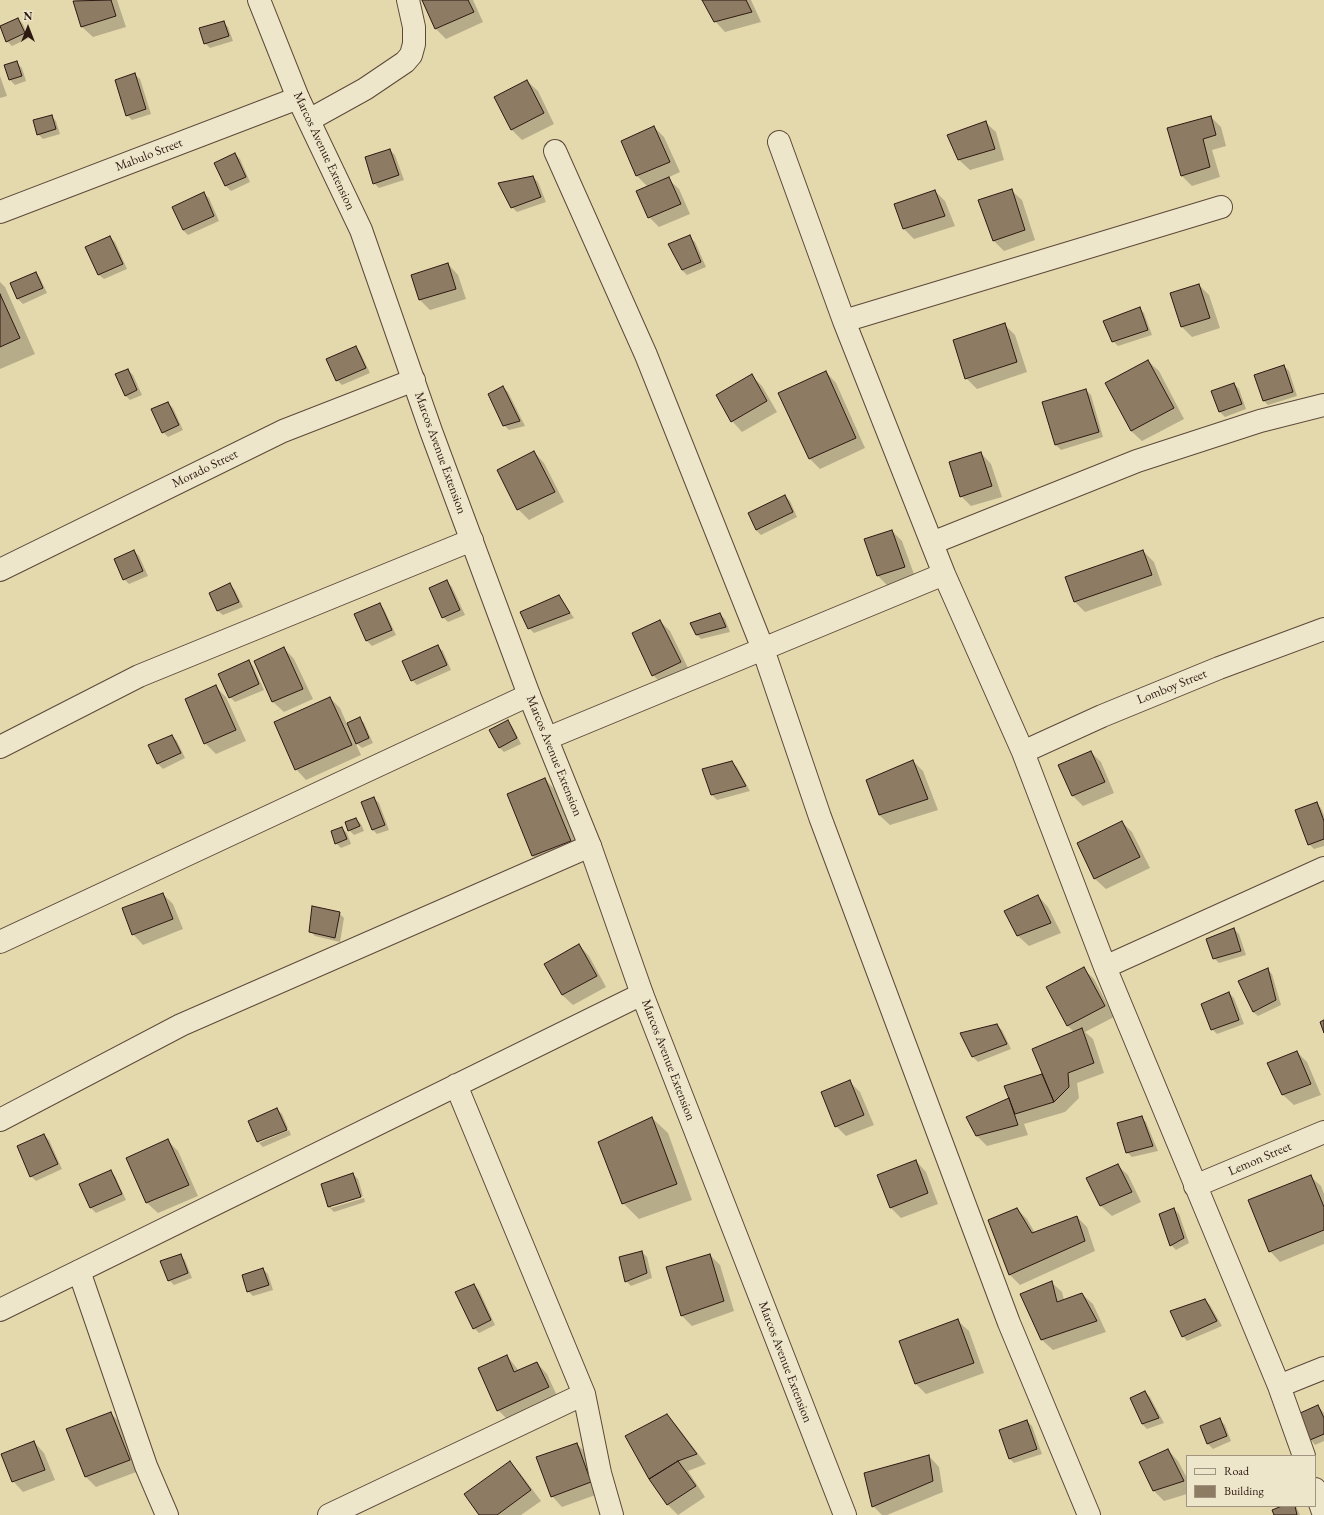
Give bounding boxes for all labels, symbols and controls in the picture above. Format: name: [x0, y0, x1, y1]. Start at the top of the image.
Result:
north arrow: [8, 8, 48, 48]
text: N: [24, 9, 32, 23]
street label: Marcos Avenue Extension: [290, 89, 358, 213]
street label: Mabulo Street: [113, 135, 185, 175]
street label: Marcos Avenue Extension: [411, 390, 469, 516]
street label: Morado Street: [169, 446, 241, 492]
street label: Lomboy Street: [1135, 666, 1209, 708]
street label: Marcos Avenue Extension: [523, 693, 585, 819]
street label: Marcos Avenue Extension: [638, 997, 698, 1123]
street label: Lemon Street: [1226, 1139, 1294, 1179]
street label: Marcos Avenue Extension: [755, 1299, 815, 1425]
legend: [1186, 1455, 1316, 1507]
text: Road: [1224, 1463, 1249, 1479]
text: Building: [1224, 1483, 1264, 1499]

